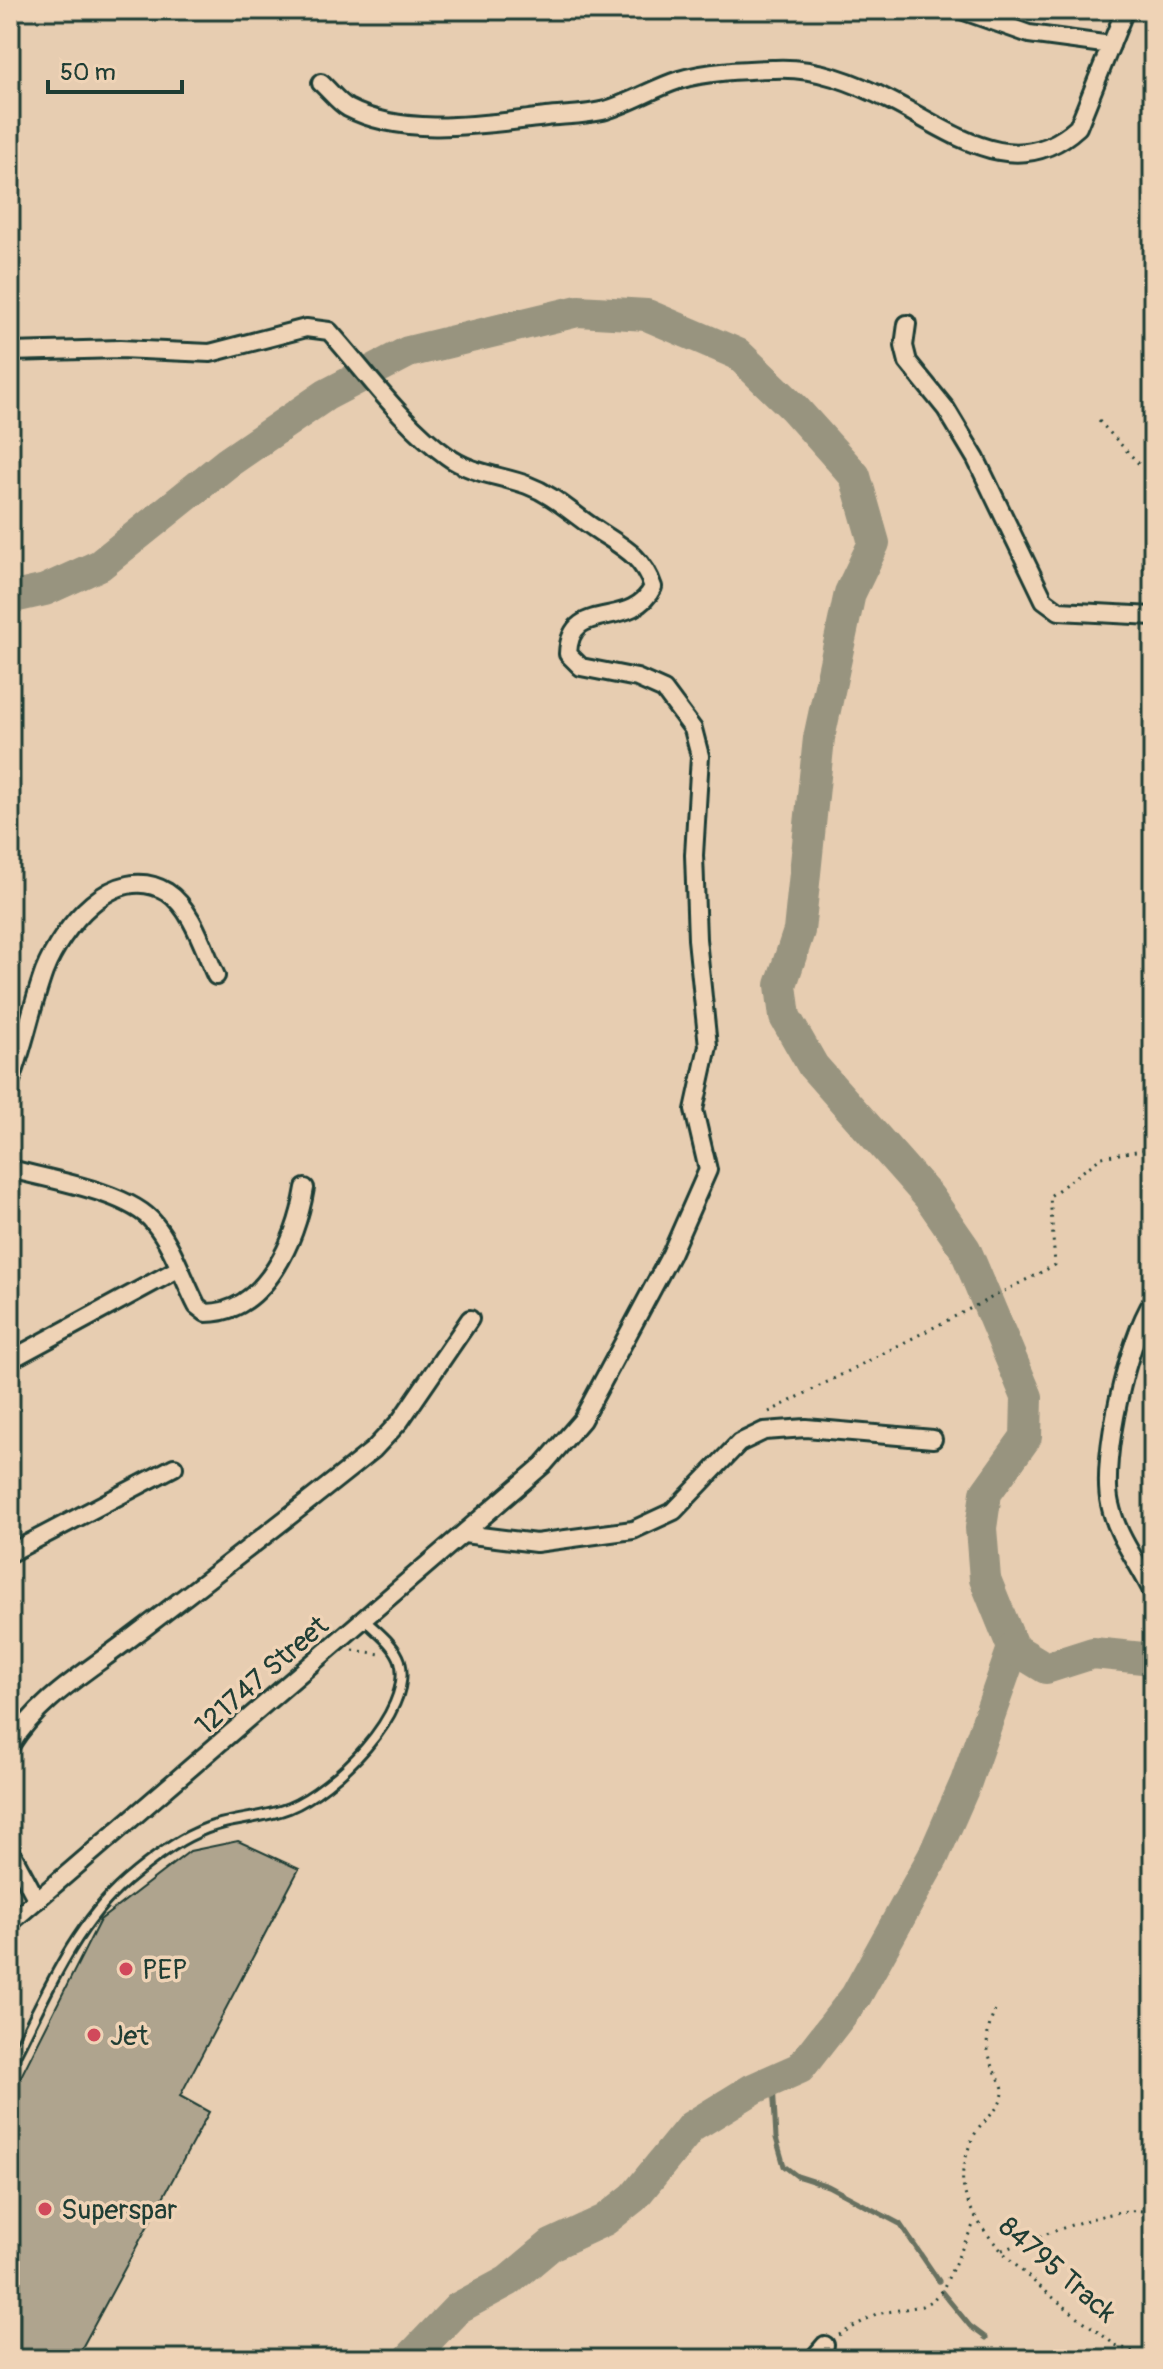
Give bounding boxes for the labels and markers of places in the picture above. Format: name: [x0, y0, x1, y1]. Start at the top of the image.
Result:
place label: PEP: [142, 1953, 187, 1988]
marker: PEP: [117, 1960, 135, 1978]
place label: Jet: [110, 2019, 149, 2054]
marker: Jet: [85, 2026, 103, 2044]
place label: Superspar: [61, 2193, 177, 2228]
marker: Superspar: [36, 2200, 54, 2218]

